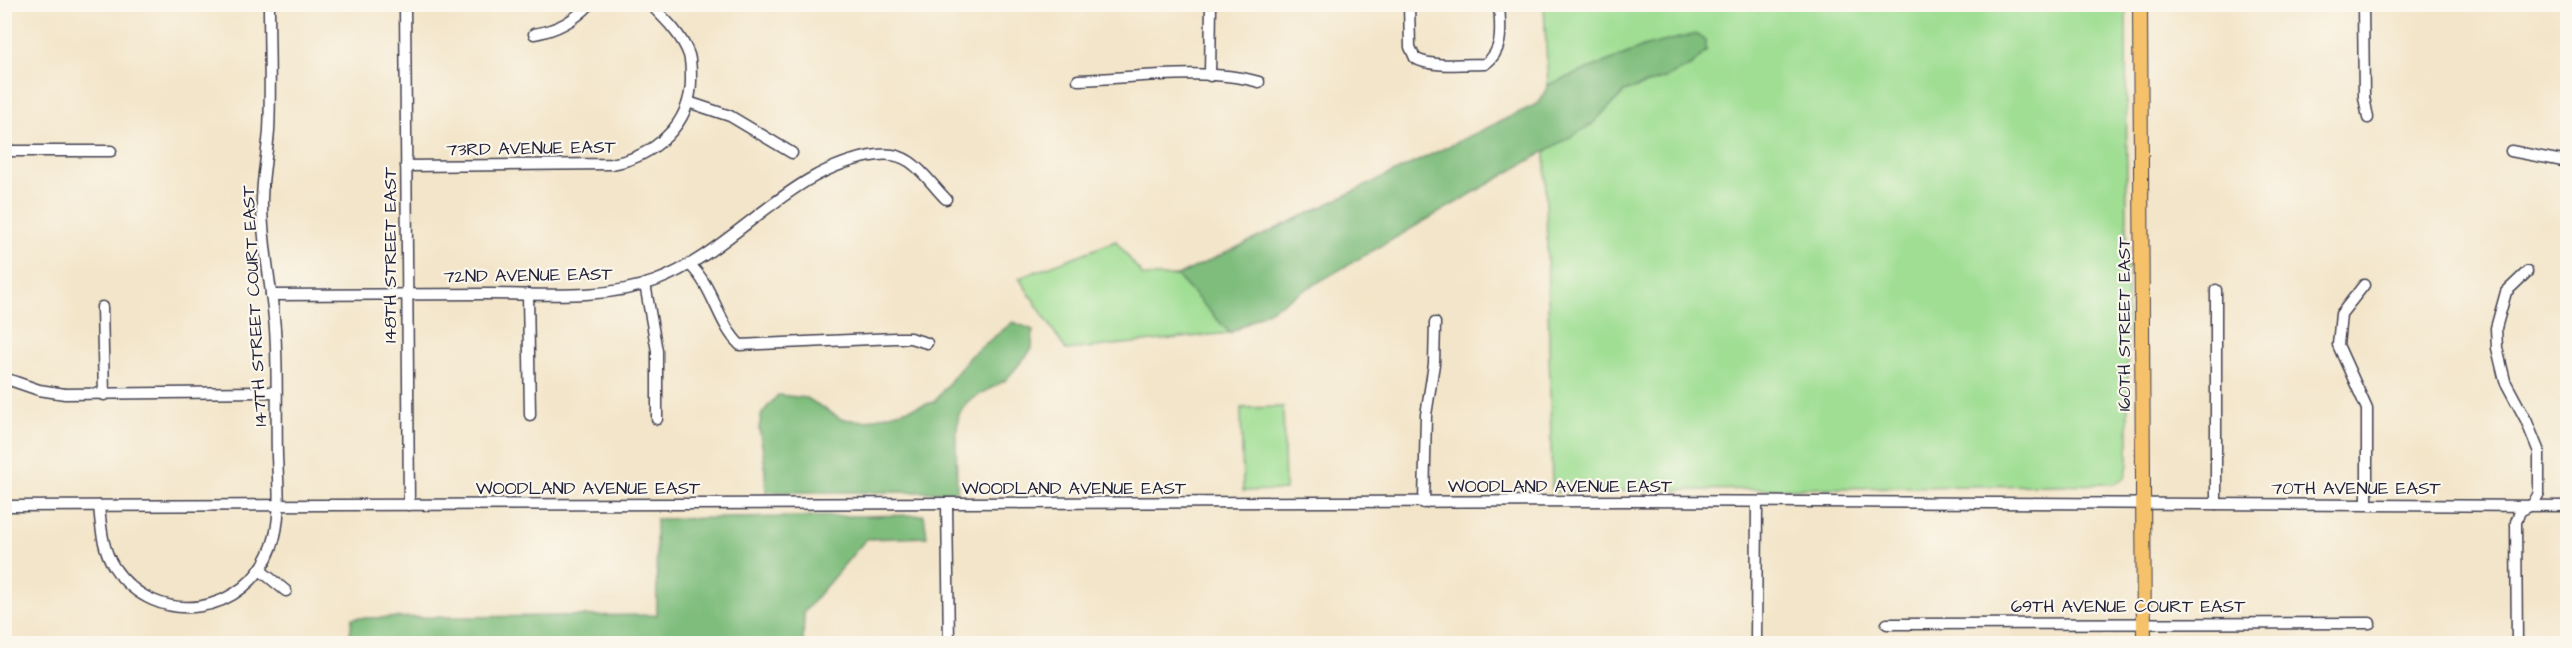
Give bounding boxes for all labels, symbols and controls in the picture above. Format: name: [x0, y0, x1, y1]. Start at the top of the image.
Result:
street label: 73RD AVENUE EAST: [446, 135, 617, 162]
street label: 148TH STREET EAST: [378, 166, 403, 343]
street label: 147TH STREET COURT EAST: [236, 184, 273, 427]
street label: 160TH STREET EAST: [2112, 236, 2137, 411]
street label: 72ND AVENUE EAST: [443, 262, 614, 289]
street label: WOODLAND AVENUE EAST: [1448, 474, 1673, 499]
street label: WOODLAND AVENUE EAST: [476, 476, 701, 501]
street label: WOODLAND AVENUE EAST: [962, 476, 1187, 501]
street label: 70TH AVENUE EAST: [2271, 476, 2442, 501]
street label: 69TH AVENUE COURT EAST: [2011, 594, 2246, 619]

